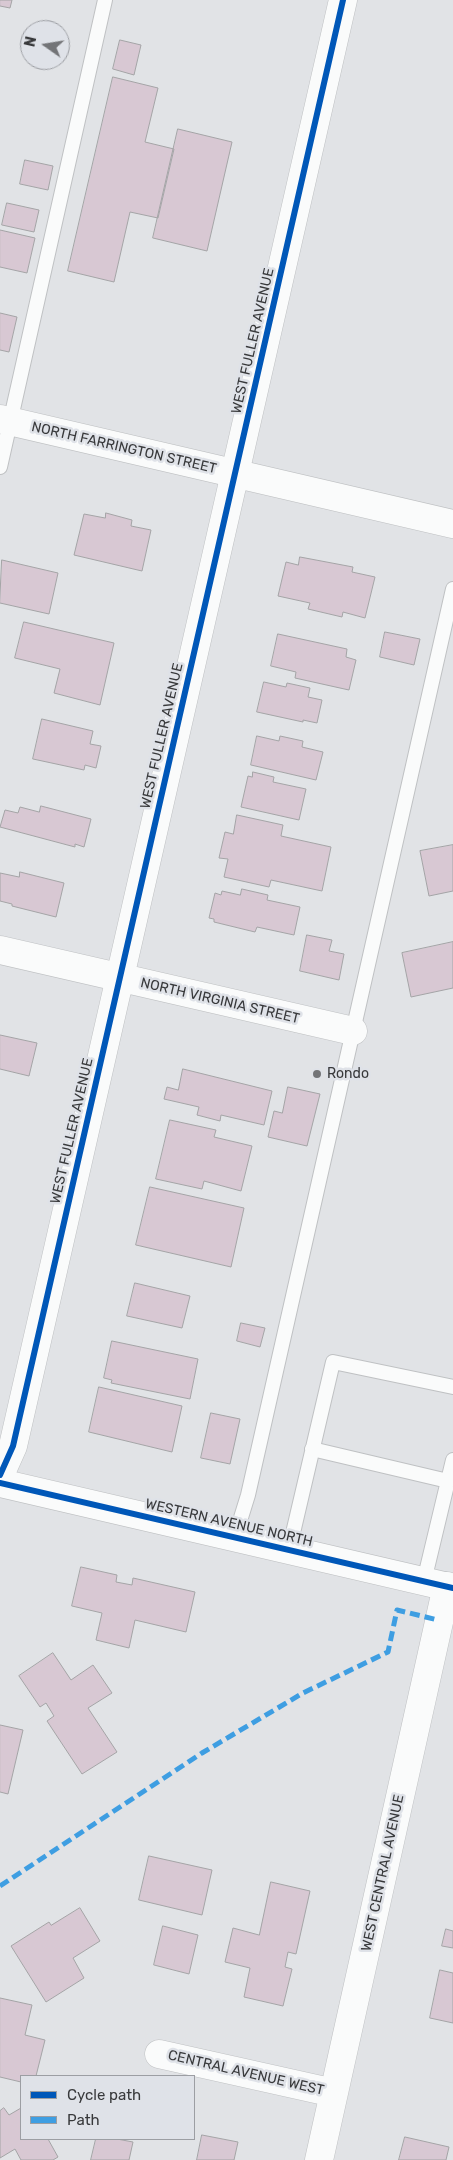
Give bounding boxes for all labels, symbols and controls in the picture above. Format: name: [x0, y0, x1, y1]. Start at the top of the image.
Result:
north arrow: [20, 20, 70, 70]
text: N: [21, 35, 40, 49]
street label: WEST FULLER AVENUE: [228, 266, 278, 416]
street label: NORTH FARRINGTON STREET: [30, 418, 218, 478]
street label: WEST FULLER AVENUE: [137, 661, 187, 811]
street label: NORTH VIRGINIA STREET: [139, 975, 301, 1027]
street label: WEST FULLER AVENUE: [47, 1056, 97, 1206]
place label: Rondo: [327, 1066, 369, 1082]
marker: Rondo: [311, 1068, 323, 1080]
street label: WESTERN AVENUE NORTH: [144, 1496, 314, 1550]
street label: WEST CENTRAL AVENUE: [358, 1793, 408, 1953]
street label: CENTRAL AVENUE WEST: [166, 2047, 326, 2099]
legend: [20, 2075, 195, 2140]
text: Cycle path: [67, 2086, 141, 2104]
text: Path: [67, 2111, 100, 2129]

